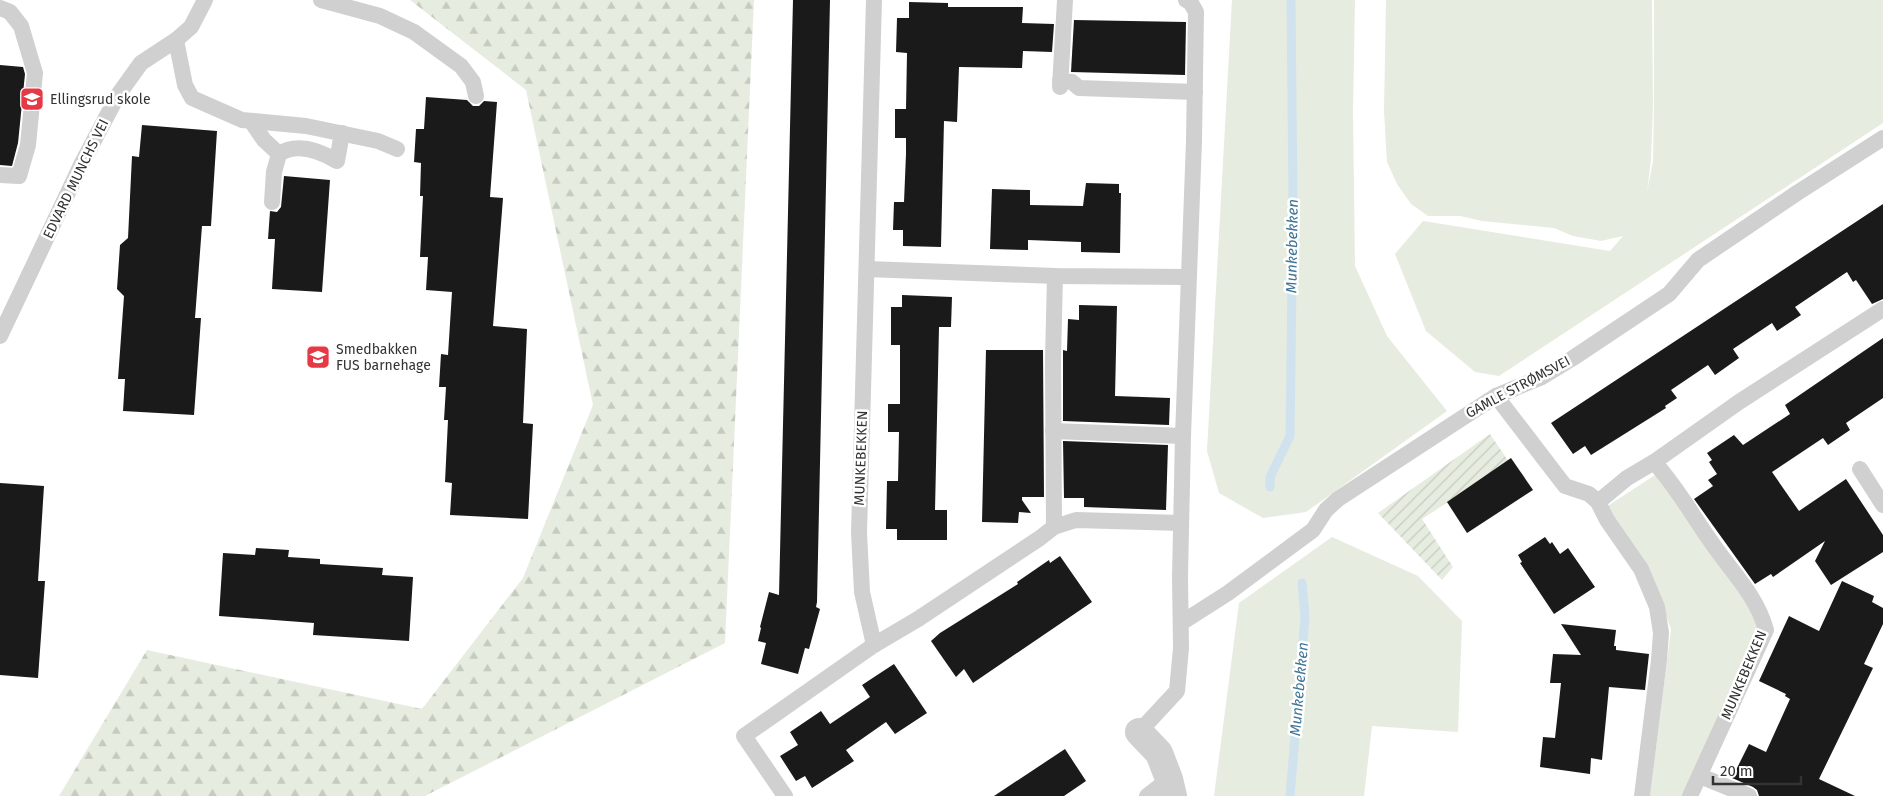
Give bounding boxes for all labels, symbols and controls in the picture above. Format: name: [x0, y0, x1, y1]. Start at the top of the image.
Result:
school or university icon: Ellingsrud skole: [19, 86, 45, 112]
place label: Ellingsrud skole: [50, 91, 151, 108]
street label: EDVARD MUNCHS VEI: [40, 116, 112, 242]
water label: Munkebekken: [1282, 199, 1302, 293]
place label: Smedbakken FUS barnehage: [336, 341, 431, 374]
school or university icon: Smedbakken FUS barnehage: [305, 344, 331, 370]
street label: GAMLE STRØMSVEI: [1463, 352, 1573, 422]
street label: MUNKEBEKKEN: [851, 410, 871, 506]
street label: MUNKEBEKKEN: [1718, 628, 1770, 722]
water label: Munkebekken: [1286, 641, 1312, 737]
scale bar: [1713, 754, 1800, 786]
text: 20 m: [1720, 762, 1753, 780]

